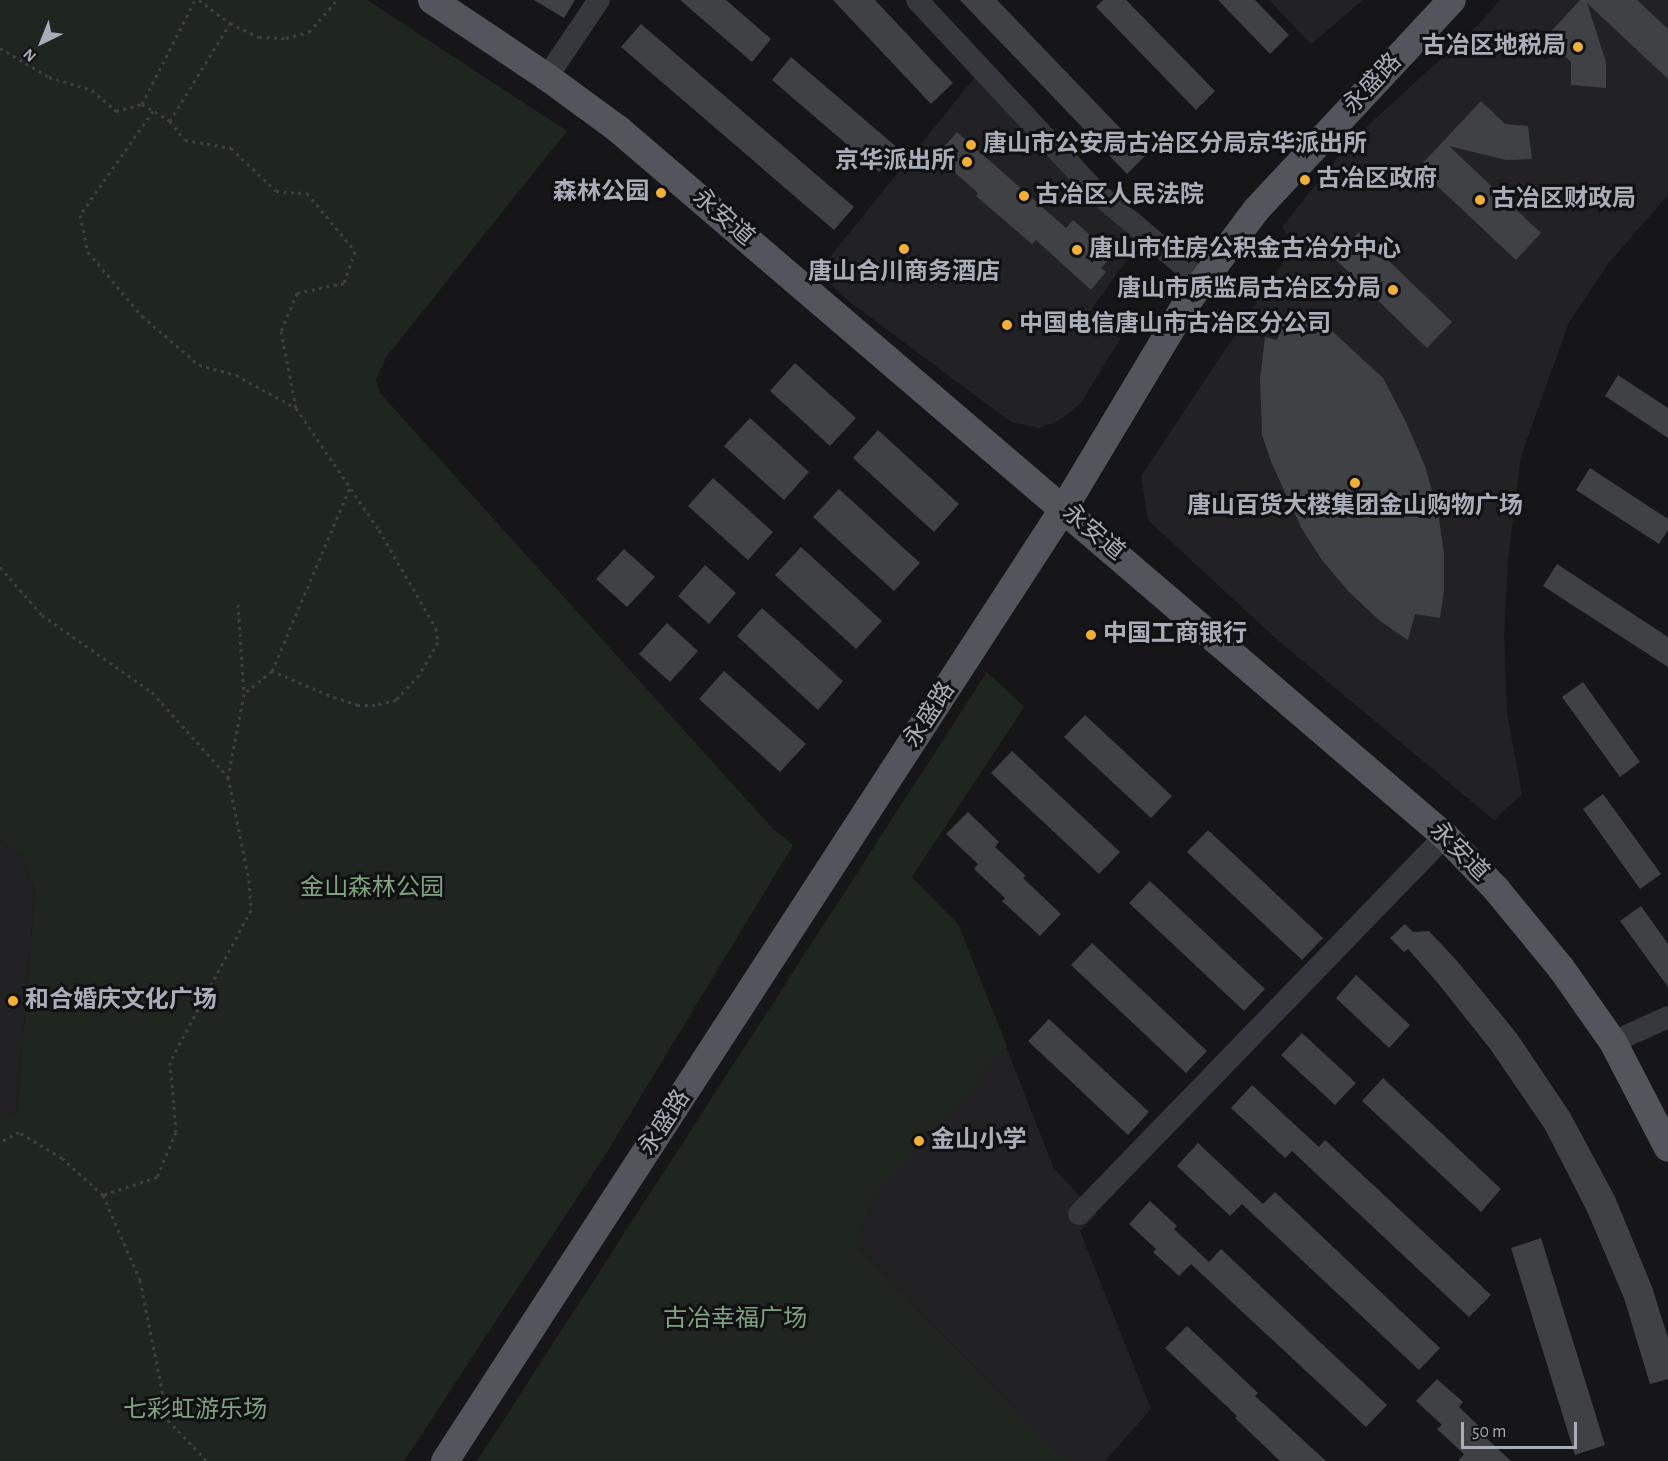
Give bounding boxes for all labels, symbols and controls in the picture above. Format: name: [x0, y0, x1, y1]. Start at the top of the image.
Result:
north arrow: [12, 12, 72, 72]
place label: 古冶区地税局: [1422, 33, 1566, 61]
marker: 古冶区地税局: [1571, 40, 1585, 54]
text: N: [20, 46, 39, 65]
street label: 永盛路: [1338, 48, 1408, 120]
place label: 唐山市公安局古冶区分局京华派出所: [983, 131, 1367, 159]
marker: 唐山市公安局古冶区分局京华派出所: [964, 138, 978, 152]
place label: 京华派出所: [835, 148, 955, 176]
marker: 京华派出所: [960, 155, 974, 169]
place label: 古冶区政府: [1317, 166, 1437, 194]
marker: 古冶区政府: [1298, 173, 1312, 187]
place label: 森林公园: [553, 179, 649, 207]
place label: 古冶区人民法院: [1036, 182, 1204, 210]
street label: 永安道: [686, 184, 760, 252]
marker: 森林公园: [654, 186, 668, 200]
place label: 古冶区财政局: [1492, 186, 1636, 214]
marker: 古冶区人民法院: [1017, 189, 1031, 203]
marker: 古冶区财政局: [1473, 193, 1487, 207]
place label: 唐山市住房公积金古冶分中心: [1089, 236, 1401, 264]
marker: 唐山合川商务酒店: [897, 242, 911, 256]
marker: 唐山市住房公积金古冶分中心: [1070, 243, 1084, 257]
place label: 唐山合川商务酒店: [808, 259, 1000, 287]
place label: 唐山市质监局古冶区分局: [1117, 276, 1381, 304]
marker: 唐山市质监局古冶区分局: [1386, 283, 1400, 297]
place label: 中国电信唐山市古冶区分公司: [1019, 311, 1331, 339]
marker: 中国电信唐山市古冶区分公司: [1000, 318, 1014, 332]
marker: 唐山百货大楼集团金山购物广场: [1348, 476, 1362, 490]
place label: 唐山百货大楼集团金山购物广场: [1187, 493, 1523, 521]
street label: 永安道: [1056, 499, 1130, 567]
place label: 中国工商银行: [1103, 621, 1247, 649]
marker: 中国工商银行: [1084, 628, 1098, 642]
street label: 永盛路: [898, 677, 962, 753]
street label: 永安道: [1423, 816, 1495, 888]
park label: 金山森林公园: [300, 875, 444, 903]
place label: 和合婚庆文化广场: [25, 987, 217, 1015]
marker: 和合婚庆文化广场: [6, 994, 20, 1008]
street label: 永盛路: [633, 1085, 697, 1161]
place label: 金山小学: [931, 1127, 1027, 1155]
marker: 金山小学: [912, 1134, 926, 1148]
park label: 古冶幸福广场: [663, 1306, 807, 1334]
park label: 七彩虹游乐场: [123, 1397, 267, 1425]
scale bar: [1464, 1410, 1580, 1448]
text: 50 m: [1472, 1423, 1506, 1441]

